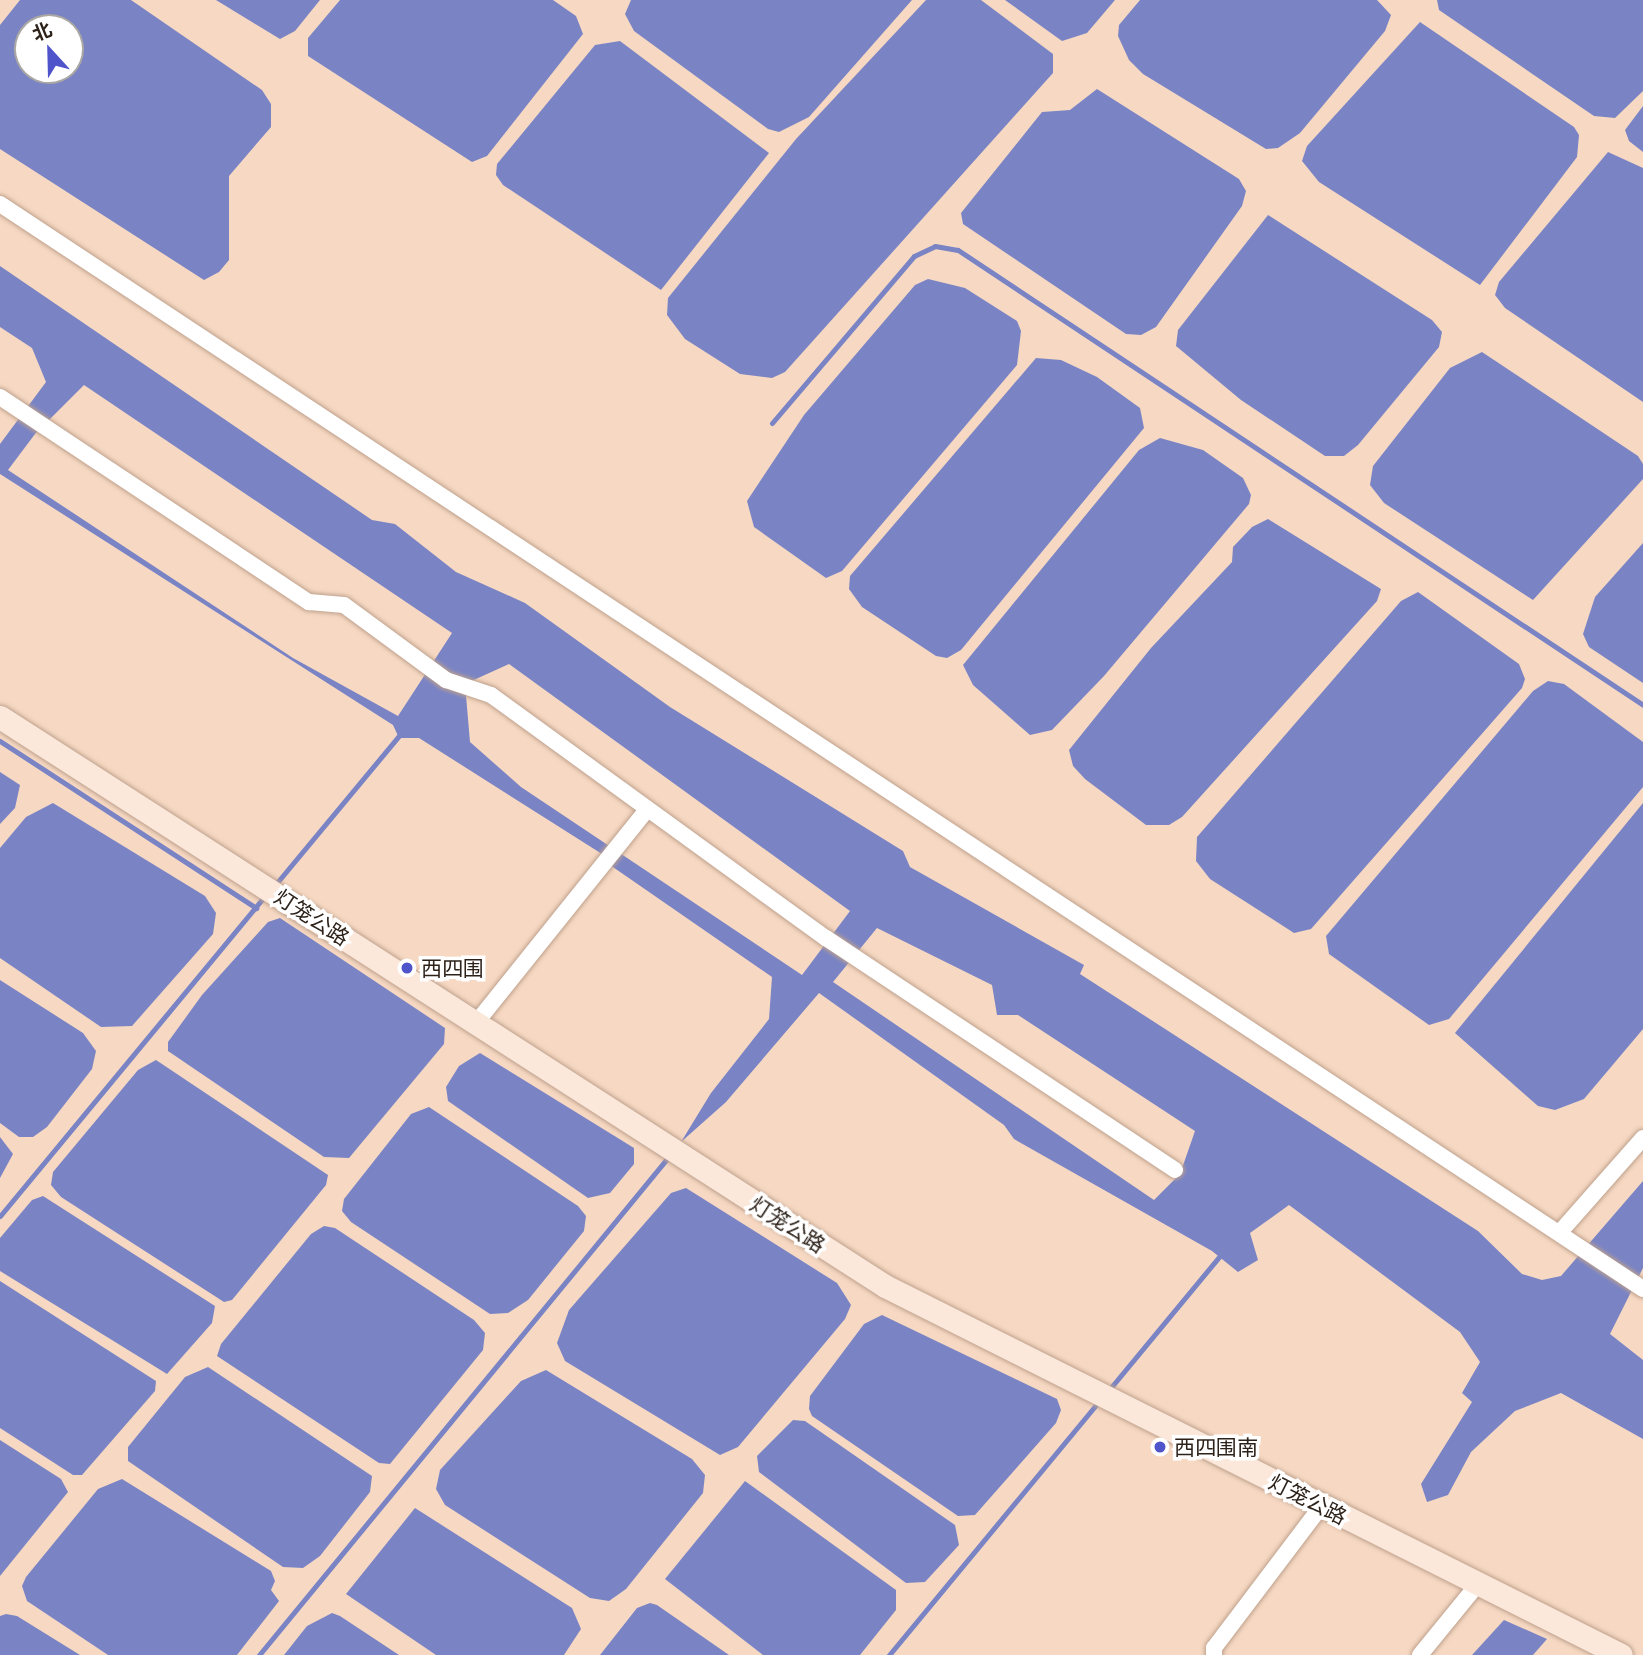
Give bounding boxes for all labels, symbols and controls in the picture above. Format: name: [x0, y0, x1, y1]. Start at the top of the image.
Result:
north arrow: [14, 14, 84, 84]
text: 北: [29, 17, 55, 46]
street label: 灯笼公路: [270, 884, 354, 950]
place label: 西四围: [421, 955, 484, 981]
marker: 西四围: [399, 960, 415, 976]
street label: 灯笼公路: [746, 1191, 830, 1257]
place label: 西四围南: [1174, 1434, 1258, 1460]
marker: 西四围南: [1152, 1439, 1168, 1455]
street label: 灯笼公路: [1265, 1469, 1351, 1529]

